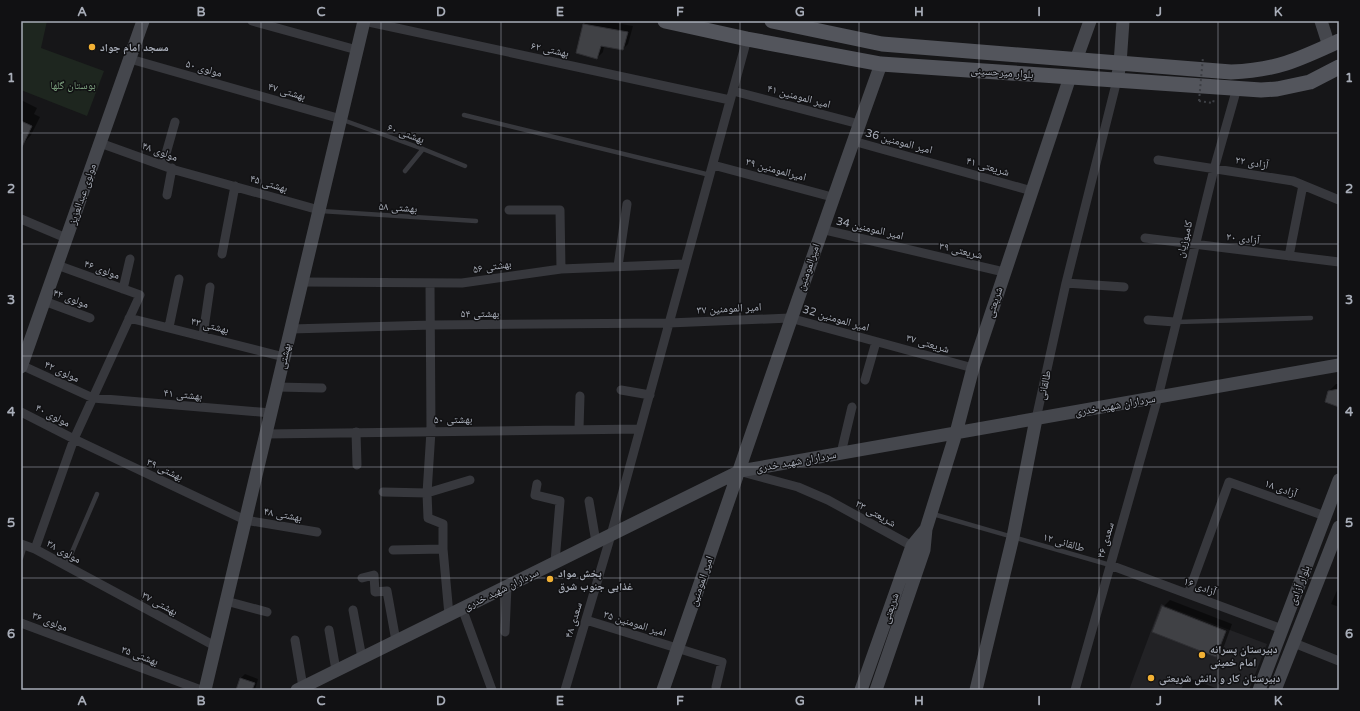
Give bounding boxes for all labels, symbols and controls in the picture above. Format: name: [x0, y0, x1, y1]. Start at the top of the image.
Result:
text: A: [77, 4, 87, 20]
text: B: [196, 4, 206, 20]
text: C: [316, 4, 326, 20]
text: D: [436, 4, 446, 20]
text: E: [556, 4, 564, 20]
text: F: [676, 4, 684, 20]
text: G: [795, 4, 805, 20]
text: H: [914, 4, 924, 20]
text: I: [1037, 4, 1041, 20]
text: J: [1155, 4, 1162, 20]
text: K: [1274, 4, 1283, 20]
street label: بهشتی ۶۲: [530, 39, 570, 60]
place label: مسجد امام جواد: [100, 41, 169, 55]
marker: مسجد امام جواد: [87, 42, 97, 52]
street label: مولوی ۵۰: [184, 57, 224, 80]
street label: بلوار میرحسینی: [970, 64, 1034, 81]
text: 1: [7, 70, 15, 86]
text: 1: [1345, 70, 1353, 86]
park label: بوستان گلها: [50, 79, 96, 92]
street label: بهشتی ۴۷: [266, 80, 307, 103]
street label: امیر المومنین ۴۱: [766, 82, 832, 111]
street label: بهشتی ۶۰: [385, 121, 426, 146]
street label: امیر المومنین 36: [864, 126, 934, 157]
street label: مولوی ۴۸: [140, 139, 180, 164]
street label: آزادی ۲۲: [1234, 153, 1270, 172]
street label: شریعتی ۴۱: [965, 154, 1011, 179]
street label: امیرالمومنین ۳۹: [744, 155, 808, 184]
street label: مولوی عبدالعزیز: [66, 162, 99, 227]
street label: بهشتی ۴۵: [248, 172, 289, 195]
text: 2: [7, 181, 15, 197]
text: 2: [1345, 181, 1353, 197]
street label: بهشتی ۵۸: [378, 200, 418, 215]
street label: امیر المومنین 34: [835, 214, 905, 243]
street label: کامبوزیان: [1174, 219, 1195, 259]
street label: آزادی ۲۰: [1225, 230, 1261, 247]
street label: شریعتی ۳۹: [938, 239, 984, 262]
street label: امیرالمومنین: [794, 242, 823, 293]
street label: مولوی ۴۶: [82, 257, 122, 282]
street label: بهشتی ۵۶: [472, 257, 512, 276]
street label: شریعتی: [983, 285, 1006, 319]
street label: مولوی ۴۴: [51, 286, 91, 311]
text: 3: [7, 292, 15, 308]
text: 3: [1345, 292, 1353, 308]
street label: امیر المومنین ۳۷: [696, 300, 762, 317]
street label: امیر المومنین 32: [801, 303, 871, 334]
street label: بهشتی ۵۴: [461, 307, 499, 320]
street label: بهشتی ۴۳: [189, 314, 230, 336]
street label: شریعتی ۳۷: [905, 331, 951, 356]
street label: بهشتی: [275, 342, 294, 370]
street label: مولوی ۴۲: [42, 358, 81, 385]
street label: طالقانی: [1035, 369, 1054, 401]
street label: بهشتی ۴۱: [163, 386, 203, 403]
street label: سرداران شهید خدری: [1074, 392, 1156, 419]
street label: مولوی ۴۰: [33, 401, 72, 430]
text: 4: [7, 404, 16, 420]
text: 4: [1345, 404, 1354, 420]
street label: بهشتی ۵۰: [434, 413, 473, 426]
street label: سرداران شهید خدری: [755, 448, 837, 475]
street label: بهشتی ۳۹: [144, 455, 185, 484]
street label: آزادی ۱۸: [1263, 477, 1299, 500]
street label: شریعتی ۳۳: [853, 497, 898, 530]
street label: بهشتی ۴۸: [263, 505, 303, 524]
text: 5: [7, 515, 15, 531]
text: 5: [1345, 515, 1353, 531]
street label: سعدی ۴۶: [1094, 521, 1117, 560]
street label: طالقانی ۱۲: [1042, 530, 1086, 555]
street label: مولوی ۳۸: [44, 537, 83, 566]
street label: امیر المومنین: [687, 554, 716, 608]
street label: بلوار آزادی: [1286, 564, 1313, 607]
street label: سرداران شهید خدری: [462, 566, 541, 613]
place label: پخش مواد غذایی جنوب شرق: [558, 567, 633, 594]
marker: پخش مواد غذایی جنوب شرق: [545, 574, 555, 584]
street label: آزادی ۱۶: [1182, 575, 1218, 598]
street label: بهشتی ۳۷: [140, 589, 180, 618]
street label: شریعتی: [879, 591, 902, 625]
street label: سعدی ۴۸: [562, 601, 585, 640]
street label: امیر المومنین ۳۵: [602, 608, 668, 639]
street label: مولوی ۳۶: [30, 609, 70, 634]
text: 6: [7, 626, 15, 642]
text: 6: [1345, 626, 1353, 642]
street label: بهشتی ۳۵: [119, 643, 160, 668]
place label: دبیرستان پسرانه امام خمینی: [1210, 643, 1278, 670]
marker: دبیرستان پسرانه امام خمینی: [1197, 650, 1207, 660]
place label: دبیرستان کار و دانش شریعتی: [1159, 672, 1281, 686]
marker: دبیرستان کار و دانش شریعتی: [1146, 673, 1156, 683]
text: A: [77, 693, 87, 709]
text: B: [196, 693, 206, 709]
text: C: [316, 693, 326, 709]
text: D: [436, 693, 446, 709]
text: E: [556, 693, 564, 709]
text: F: [676, 693, 684, 709]
text: G: [795, 693, 805, 709]
text: H: [914, 693, 924, 709]
text: I: [1037, 693, 1041, 709]
text: J: [1155, 693, 1162, 709]
text: K: [1274, 693, 1283, 709]

